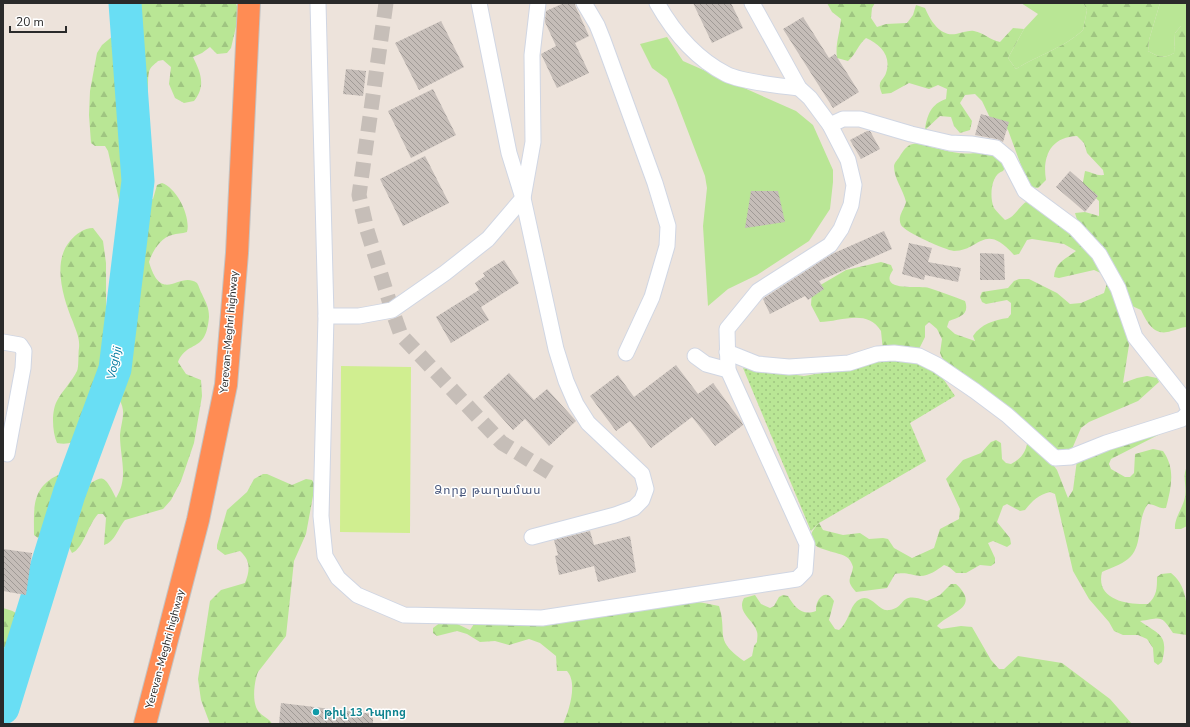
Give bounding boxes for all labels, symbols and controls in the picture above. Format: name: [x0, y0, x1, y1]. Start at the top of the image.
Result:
scale bar: [10, 8, 66, 34]
text: 20 m: [16, 14, 44, 30]
street label: Yerevan-Meghri highway: [216, 270, 242, 395]
water label: Voghji: [103, 345, 125, 381]
district label: Ձորք թաղամաս: [434, 482, 542, 498]
street label: Yerevan-Meghri highway: [142, 587, 188, 711]
place label: թիվ 13 Դպրոց: [324, 705, 406, 720]
marker: թիվ 13 Դպրոց: [311, 707, 321, 717]

